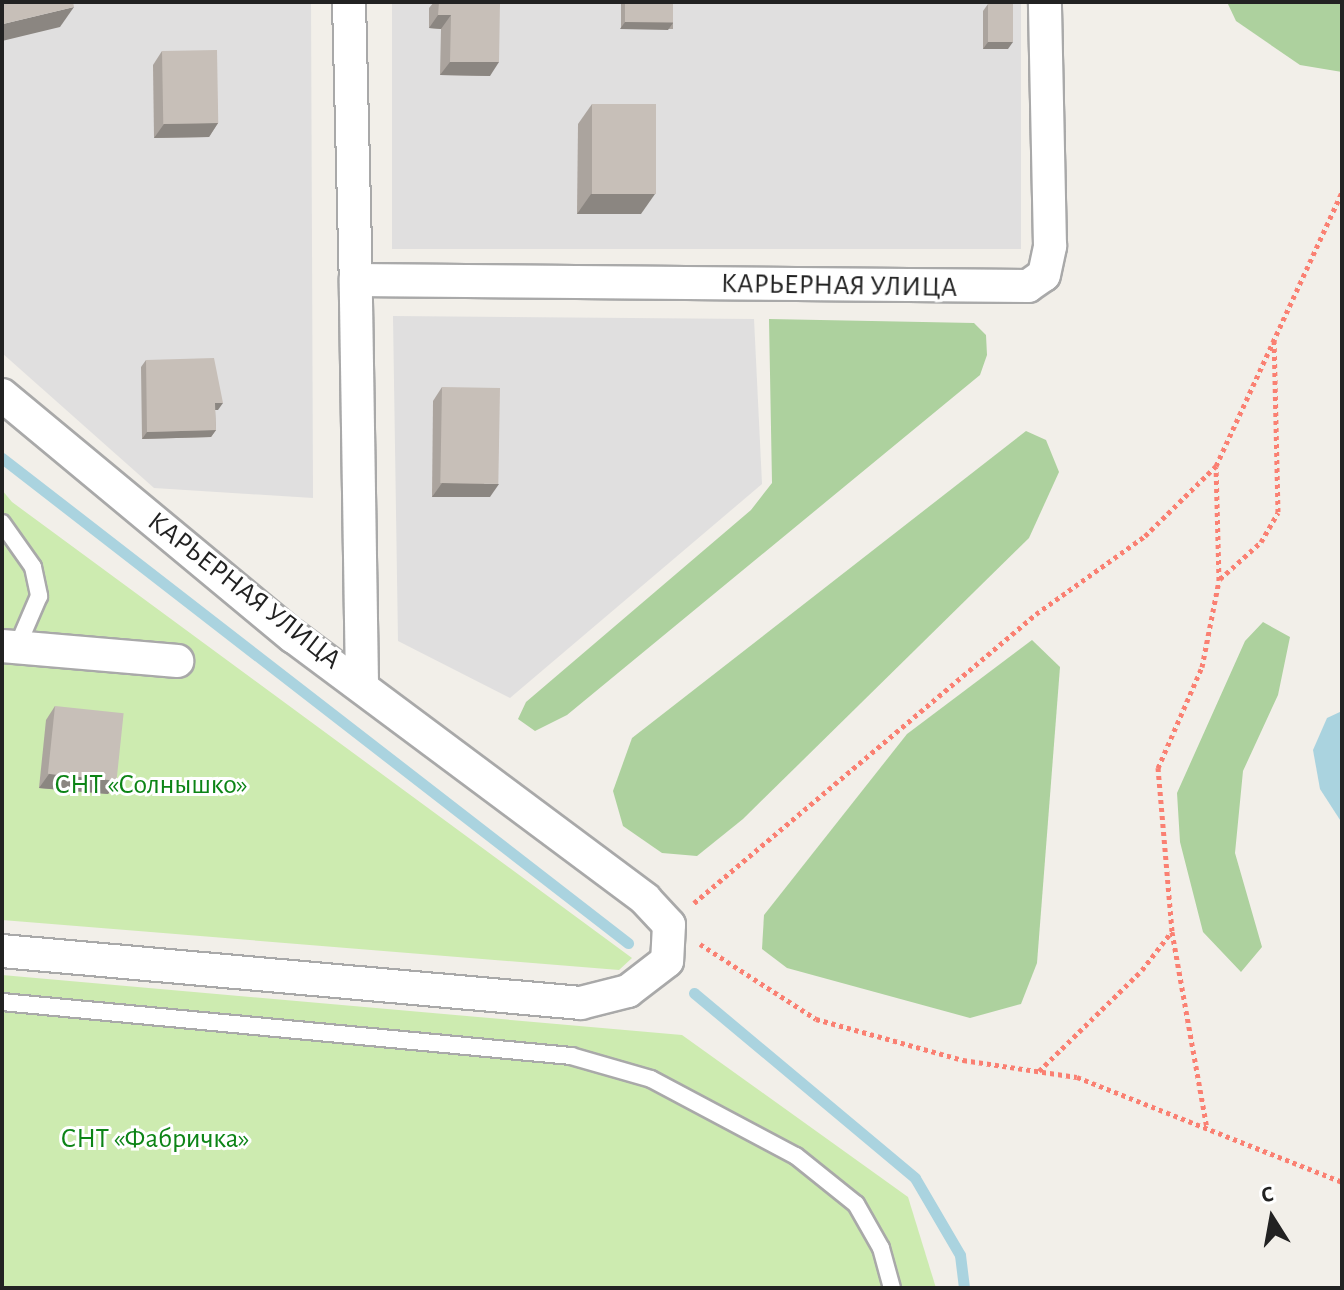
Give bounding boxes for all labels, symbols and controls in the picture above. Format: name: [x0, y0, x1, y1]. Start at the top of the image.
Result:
street label: КАРЬЕРНАЯ УЛИЦА: [721, 267, 957, 305]
street label: КАРЬЕРНАЯ УЛИЦА: [141, 505, 347, 677]
park label: СНТ «Солнышко»: [54, 768, 248, 802]
park label: СНТ «Фабричка»: [60, 1122, 250, 1156]
north arrow: [1232, 1178, 1312, 1258]
text: С: [1259, 1182, 1275, 1206]

